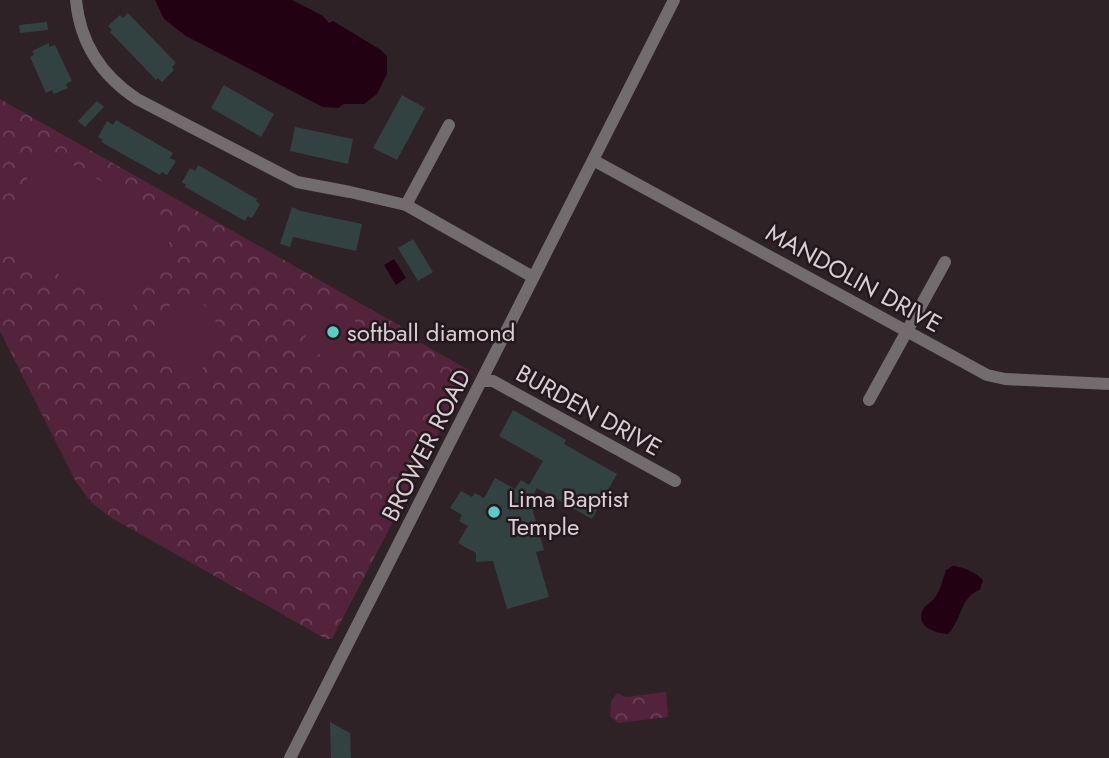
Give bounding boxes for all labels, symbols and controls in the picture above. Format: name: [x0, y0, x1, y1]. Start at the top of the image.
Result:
street label: MANDOLIN DRIVE: [760, 215, 948, 341]
place label: softball diamond: [347, 315, 515, 350]
marker: softball diamond: [325, 324, 341, 340]
street label: BURDEN DRIVE: [510, 355, 668, 465]
street label: BROWER ROAD: [373, 363, 479, 527]
place label: Lima Baptist Temple: [508, 481, 629, 544]
marker: Lima Baptist Temple: [486, 504, 502, 520]

